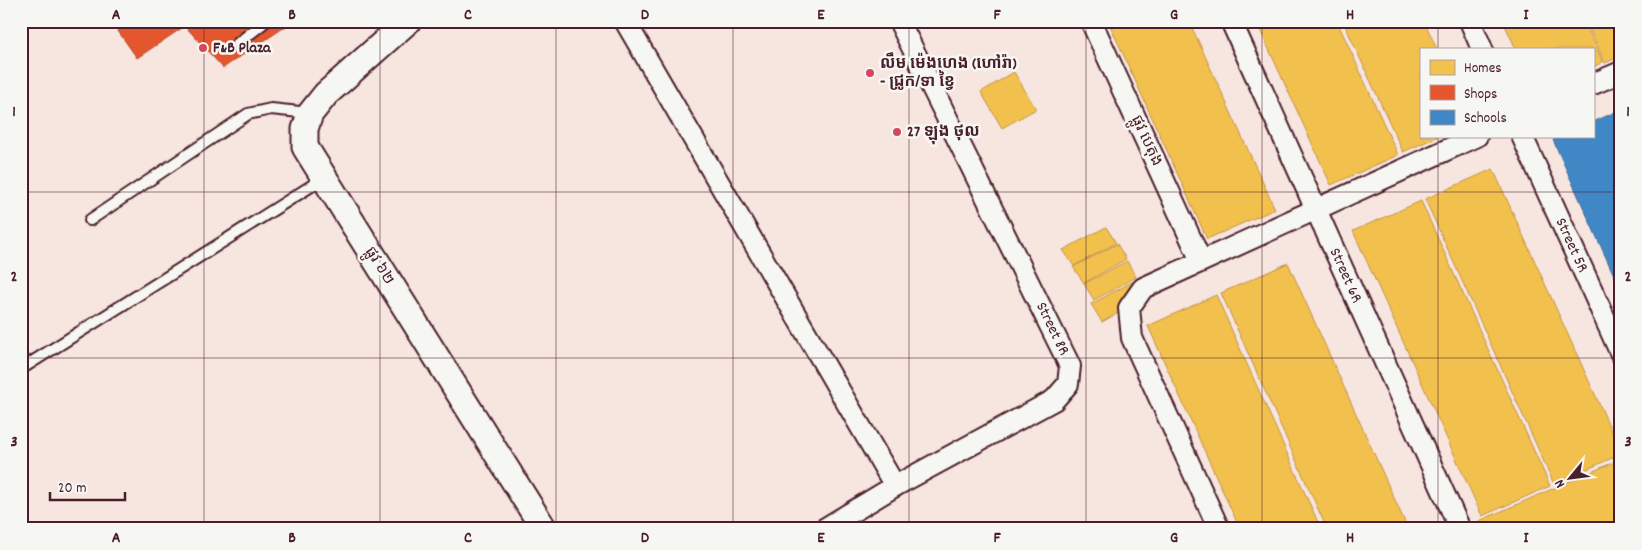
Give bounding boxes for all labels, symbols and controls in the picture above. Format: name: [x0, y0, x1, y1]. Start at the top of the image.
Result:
text: A: [112, 4, 121, 27]
text: B: [288, 4, 296, 27]
text: C: [464, 4, 472, 27]
text: D: [641, 4, 650, 27]
text: E: [817, 4, 825, 27]
text: F: [993, 4, 1001, 27]
text: G: [1170, 4, 1178, 27]
text: H: [1346, 4, 1354, 27]
text: I: [1524, 4, 1530, 27]
place label: F&B Plaza: [213, 37, 272, 60]
marker: F&B Plaza: [197, 42, 209, 54]
legend: [1420, 48, 1594, 138]
place label: លឹម ម៉េងហេង (ហៅរ៉ា) - ជ្រូក/ទា ខ្វៃ: [880, 52, 1016, 94]
text: Homes: [1464, 58, 1502, 80]
marker: លឹម ម៉េងហេង (ហៅរ៉ា) - ជ្រូក/ទា ខ្វៃ: [864, 67, 876, 79]
text: Shops: [1464, 84, 1497, 106]
text: 1: [12, 101, 16, 124]
text: 1: [1626, 101, 1630, 124]
text: Schools: [1464, 108, 1507, 130]
street label: ផ្លូវ បេតុង: [1123, 112, 1168, 171]
place label: 27 ឡុង ថុល: [907, 121, 980, 145]
marker: 27 ឡុង ថុល: [891, 126, 903, 138]
street label: Street 5R: [1549, 214, 1594, 277]
street label: ផ្លូវ ៦២: [358, 242, 400, 290]
street label: Street 6R: [1323, 244, 1368, 307]
text: 2: [11, 266, 18, 289]
text: 2: [1625, 266, 1632, 289]
street label: Street 8R: [1029, 298, 1075, 360]
text: 3: [10, 431, 18, 454]
text: 3: [1624, 431, 1632, 454]
north arrow: [1544, 452, 1594, 502]
scale bar: [50, 470, 125, 502]
text: N: [1550, 475, 1571, 491]
text: 20 m: [58, 478, 86, 500]
text: A: [112, 527, 121, 550]
text: B: [288, 527, 296, 550]
text: C: [464, 527, 472, 550]
text: D: [641, 527, 650, 550]
text: E: [817, 527, 825, 550]
text: F: [993, 527, 1001, 550]
text: G: [1170, 527, 1178, 550]
text: H: [1346, 527, 1354, 550]
text: I: [1524, 527, 1530, 550]

